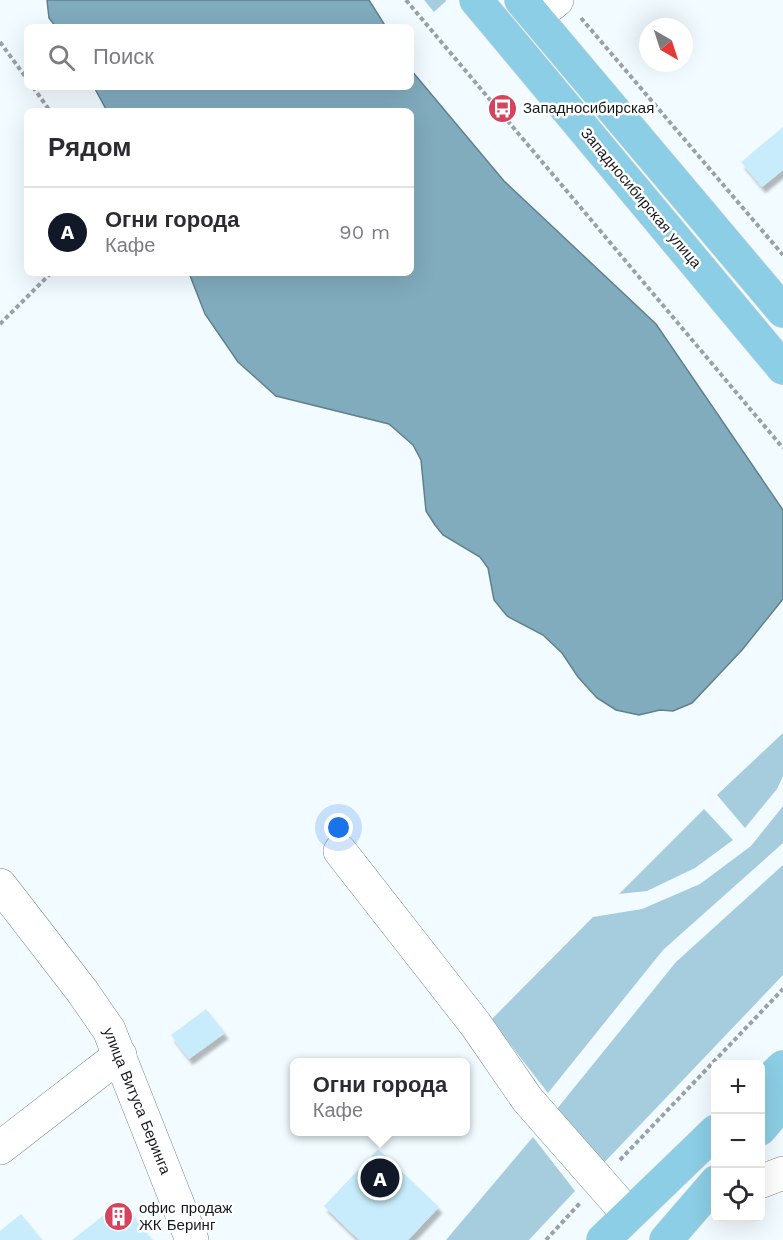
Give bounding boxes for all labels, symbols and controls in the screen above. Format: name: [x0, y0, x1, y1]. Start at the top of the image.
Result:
north arrow: [639, 18, 693, 72]
search box: [24, 24, 414, 90]
icon: search: [45, 41, 78, 74]
text: Поиск: [93, 44, 154, 69]
bus stop icon: Западносибирская: [486, 92, 518, 124]
place label: Западносибирская: [523, 99, 654, 117]
street label: Западносибирская улица: [577, 124, 705, 272]
text: Рядом: [48, 132, 131, 162]
text: Огни города: [105, 207, 239, 232]
text: A: [61, 220, 74, 244]
text: 90 m: [339, 220, 390, 244]
text: Кафе: [105, 233, 155, 257]
your location: [324, 813, 353, 842]
street label: улица Витуса Беринга: [99, 1025, 175, 1178]
popup: [290, 1058, 470, 1136]
map controls: [711, 1060, 765, 1222]
button: +: [711, 1060, 765, 1114]
text: Огни города: [313, 1072, 447, 1097]
text: Кафе: [313, 1098, 363, 1122]
button: −: [711, 1114, 765, 1168]
pin: A: [360, 1156, 400, 1200]
button: locate: [711, 1168, 765, 1222]
place label: офис продаж ЖК Беринг: [139, 1199, 232, 1234]
building icon: офис продаж ЖК Беринг: [102, 1201, 134, 1233]

